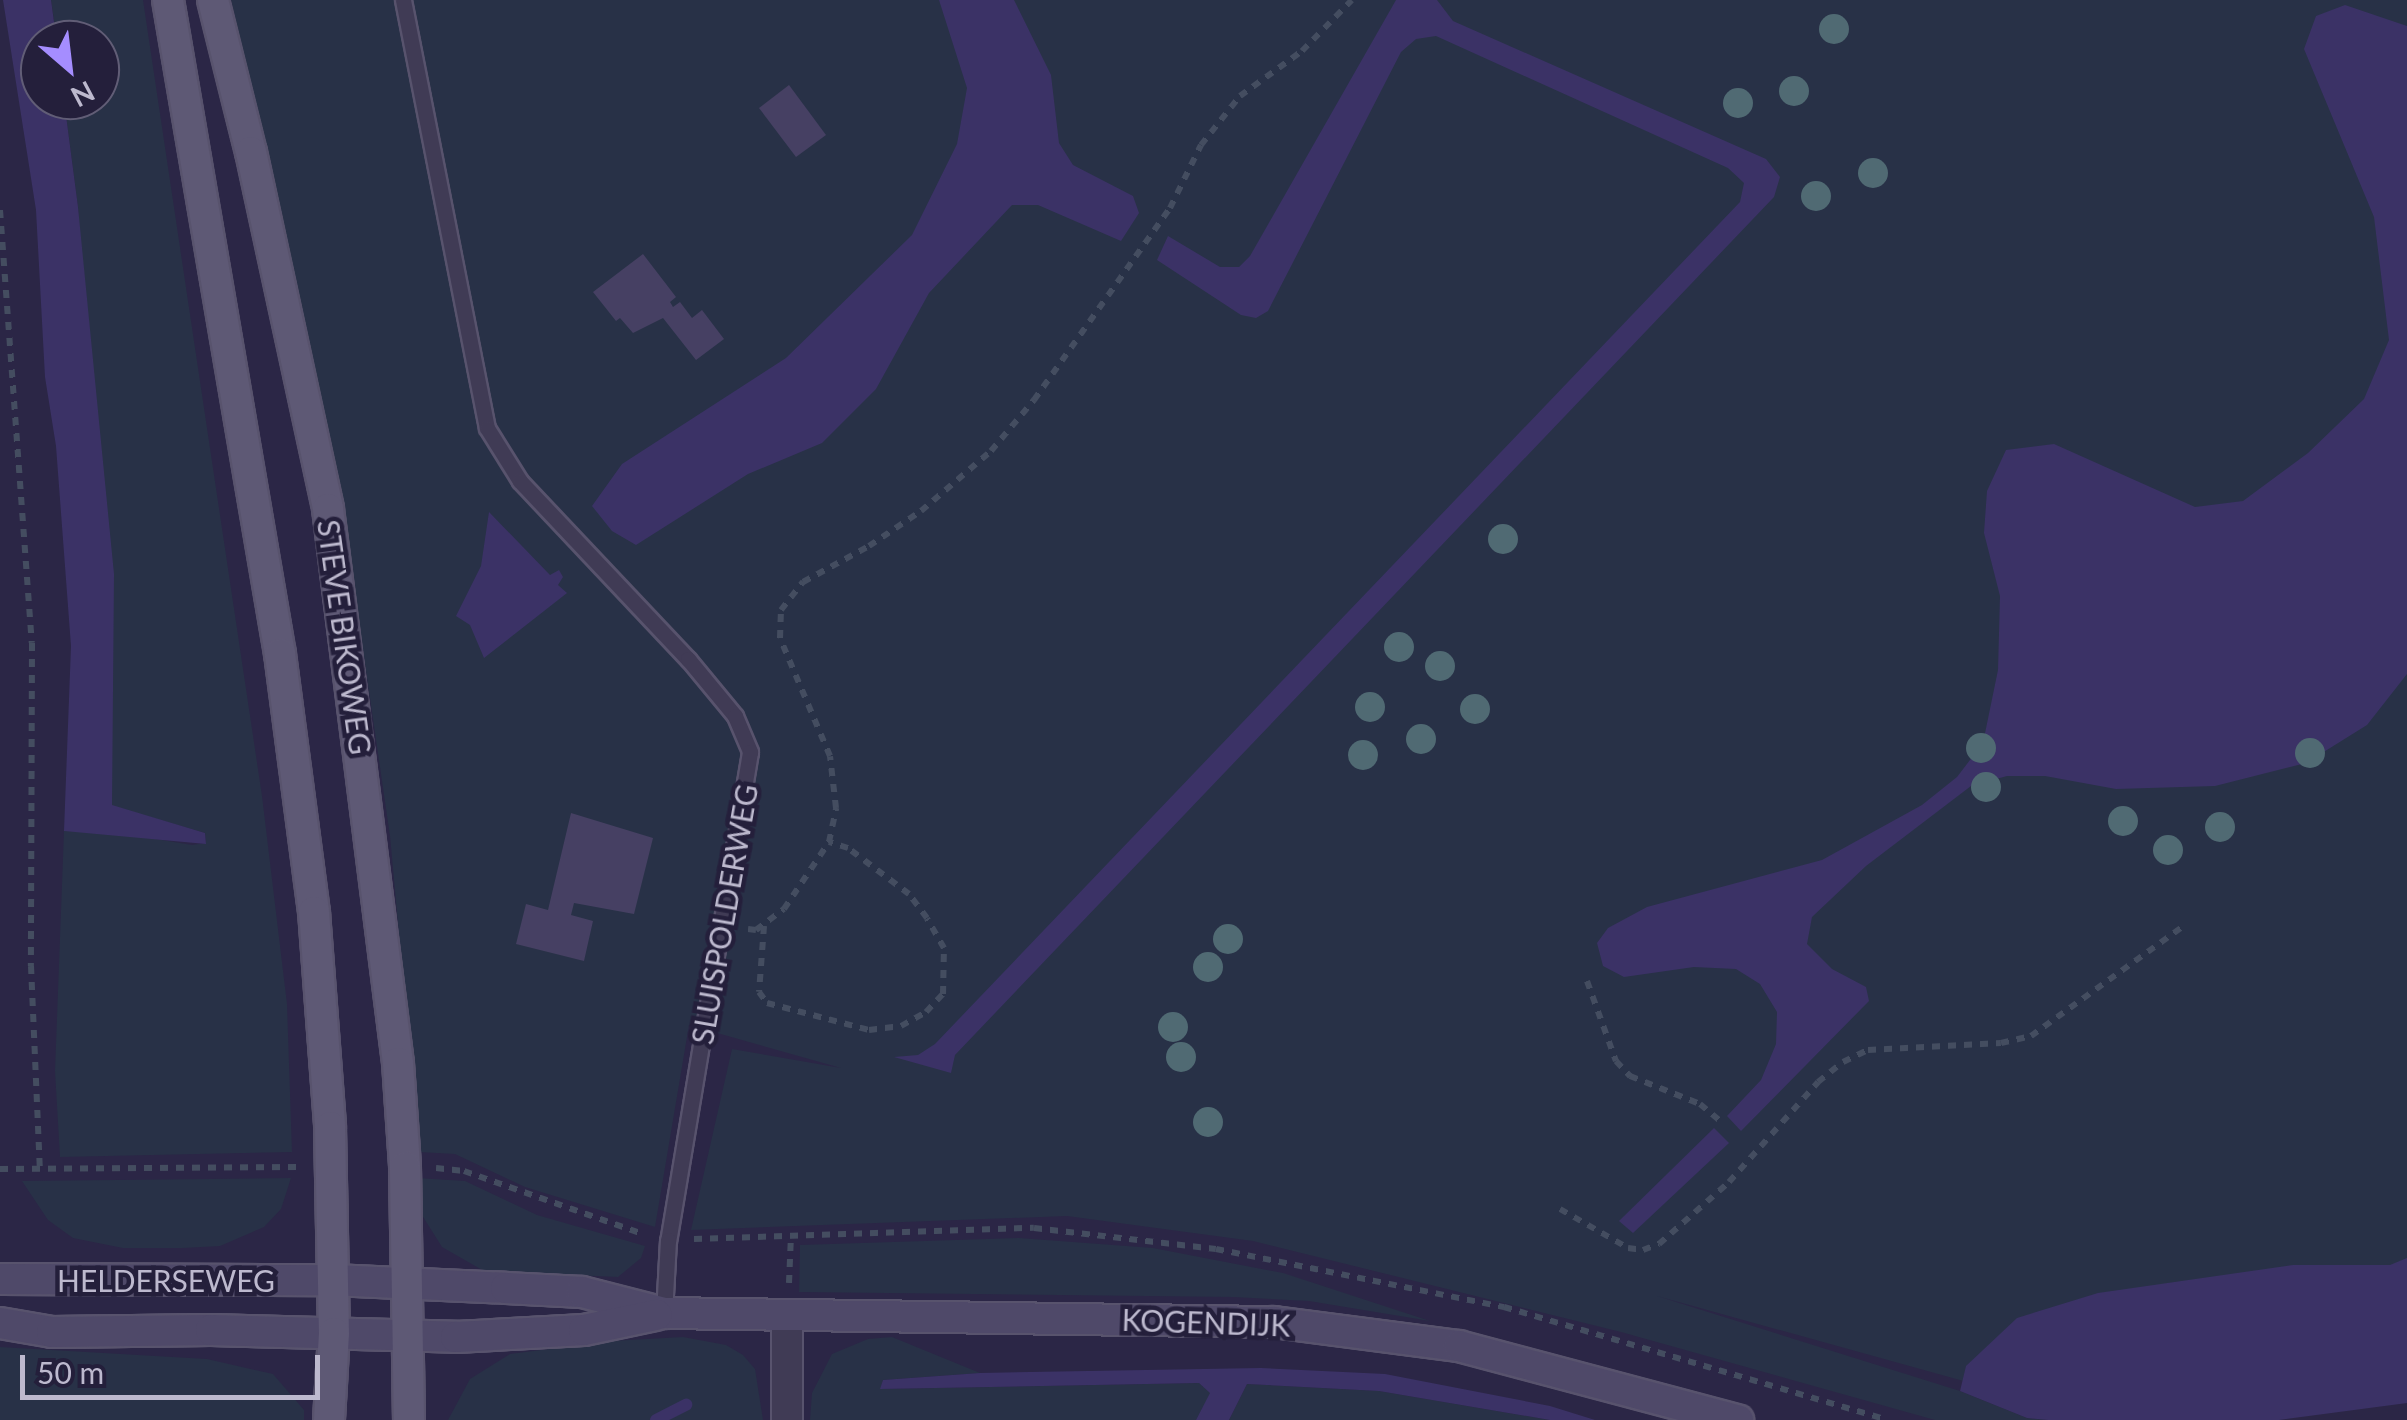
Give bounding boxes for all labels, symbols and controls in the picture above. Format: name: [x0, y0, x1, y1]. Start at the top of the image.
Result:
north arrow: [20, 20, 120, 120]
text: N: [66, 75, 101, 115]
street label: STEVE BIKOWEG: [311, 517, 379, 757]
street label: SLUISPOLDERWEG: [683, 781, 765, 1047]
street label: HELDERSEWEG: [57, 1262, 275, 1298]
street label: KOGENDIJK: [1121, 1301, 1291, 1343]
scale bar: [25, 1335, 325, 1397]
text: 50 m: [37, 1354, 104, 1390]

